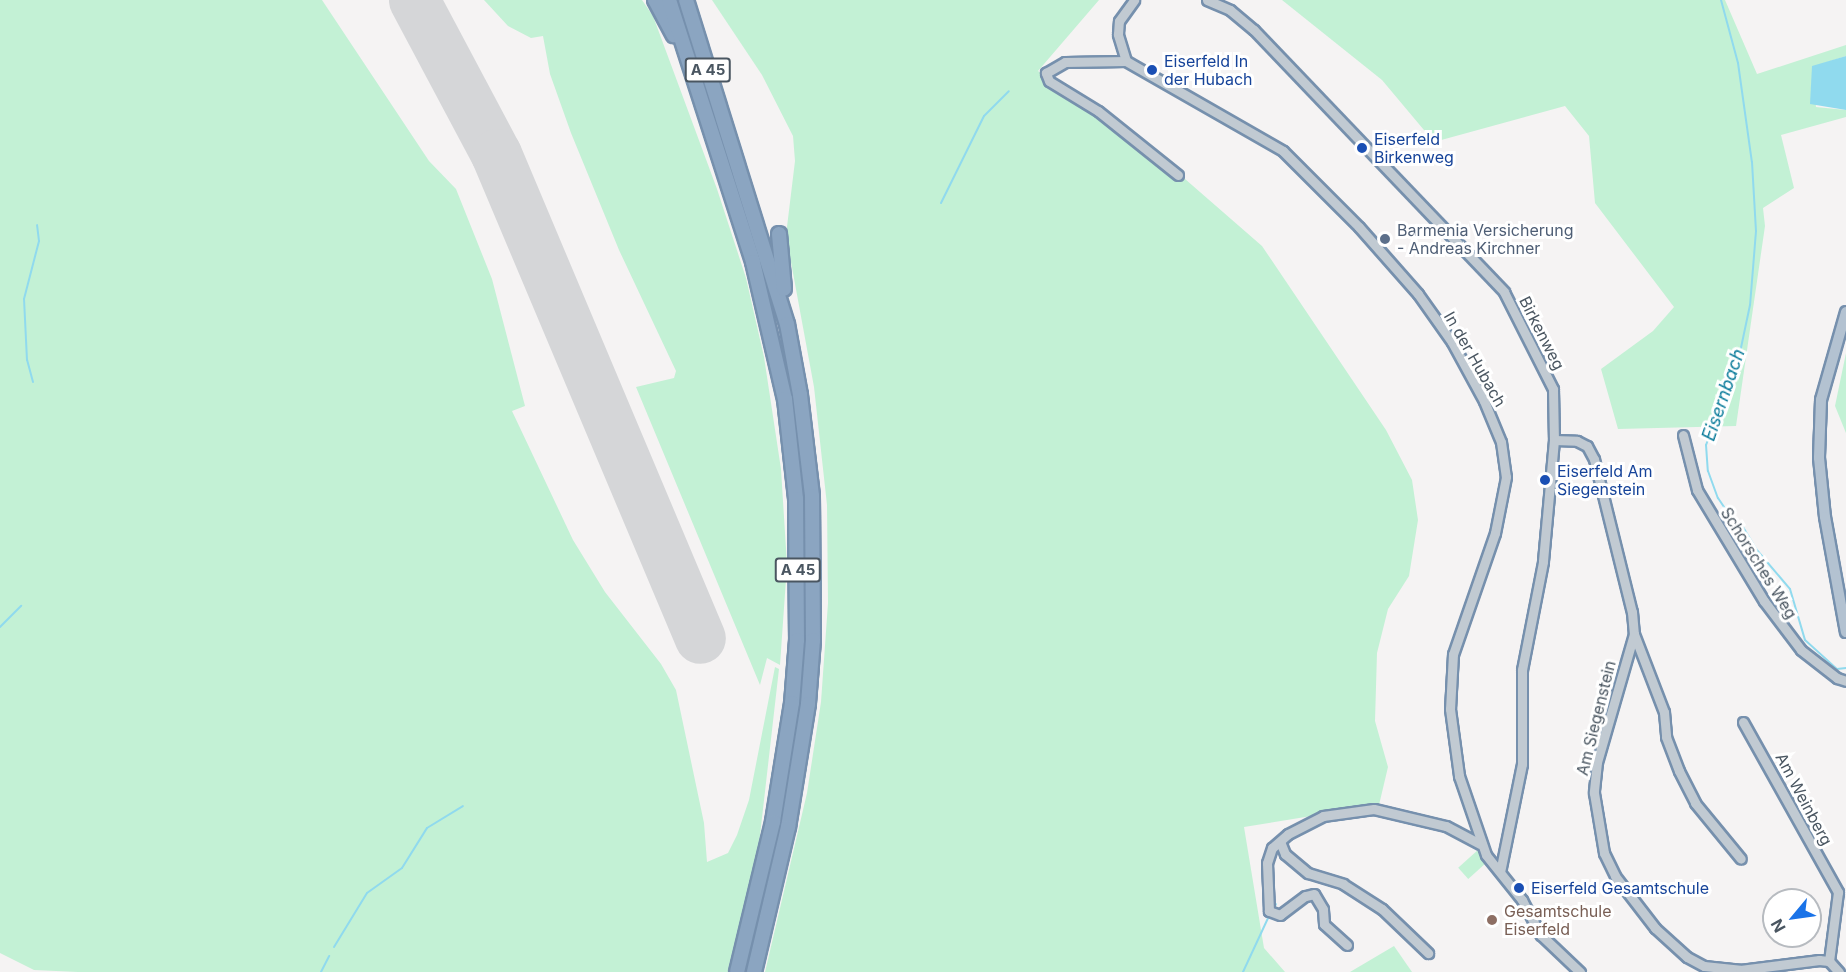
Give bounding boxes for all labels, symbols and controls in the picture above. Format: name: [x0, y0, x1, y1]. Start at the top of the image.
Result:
place label: Eiserfeld In der Hubach: [1164, 51, 1253, 89]
road number: A 45: [684, 58, 732, 82]
marker: Eiserfeld In der Hubach: [1145, 63, 1159, 77]
place label: Eiserfeld Birkenweg: [1374, 129, 1454, 167]
marker: Eiserfeld Birkenweg: [1355, 141, 1369, 155]
place label: Barmenia Versicherung - Andreas Kirchner: [1397, 220, 1573, 258]
marker: Barmenia Versicherung - Andreas Kirchner: [1378, 232, 1392, 246]
street label: Birkenweg: [1515, 293, 1569, 373]
street label: In der Hubach: [1440, 308, 1510, 410]
water label: Eisernbach: [1698, 346, 1750, 444]
place label: Eiserfeld Am Siegenstein: [1557, 461, 1653, 499]
marker: Eiserfeld Am Siegenstein: [1538, 473, 1552, 487]
street label: Schorsches Weg: [1717, 504, 1801, 622]
road number: A 45: [774, 558, 822, 582]
street label: Am Siegenstein: [1572, 659, 1620, 777]
street label: Am Weinberg: [1772, 750, 1836, 848]
place label: Eiserfeld Gesamtschule: [1531, 878, 1709, 898]
marker: Eiserfeld Gesamtschule: [1512, 881, 1526, 895]
north arrow: [1762, 888, 1822, 948]
place label: Gesamtschule Eiserfeld: [1504, 901, 1612, 939]
marker: Gesamtschule Eiserfeld: [1485, 913, 1499, 927]
text: N: [1766, 916, 1790, 936]

